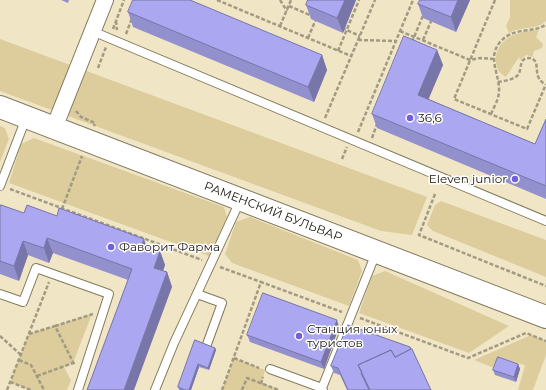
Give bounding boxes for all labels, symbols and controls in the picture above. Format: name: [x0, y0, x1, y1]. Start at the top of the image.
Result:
place label: 36,6: [418, 111, 442, 125]
marker: 36,6: [405, 113, 415, 123]
place label: Eleven junior: [429, 172, 507, 186]
marker: Eleven junior: [510, 174, 520, 184]
street label: РАМЕНСКИЙ БУЛЬВАР: [202, 179, 344, 245]
place label: Фаворит Фарма: [119, 240, 220, 254]
marker: Фаворит Фарма: [106, 242, 116, 252]
place label: Станция юных туристов: [307, 322, 397, 350]
marker: Станция юных туристов: [294, 331, 304, 341]

